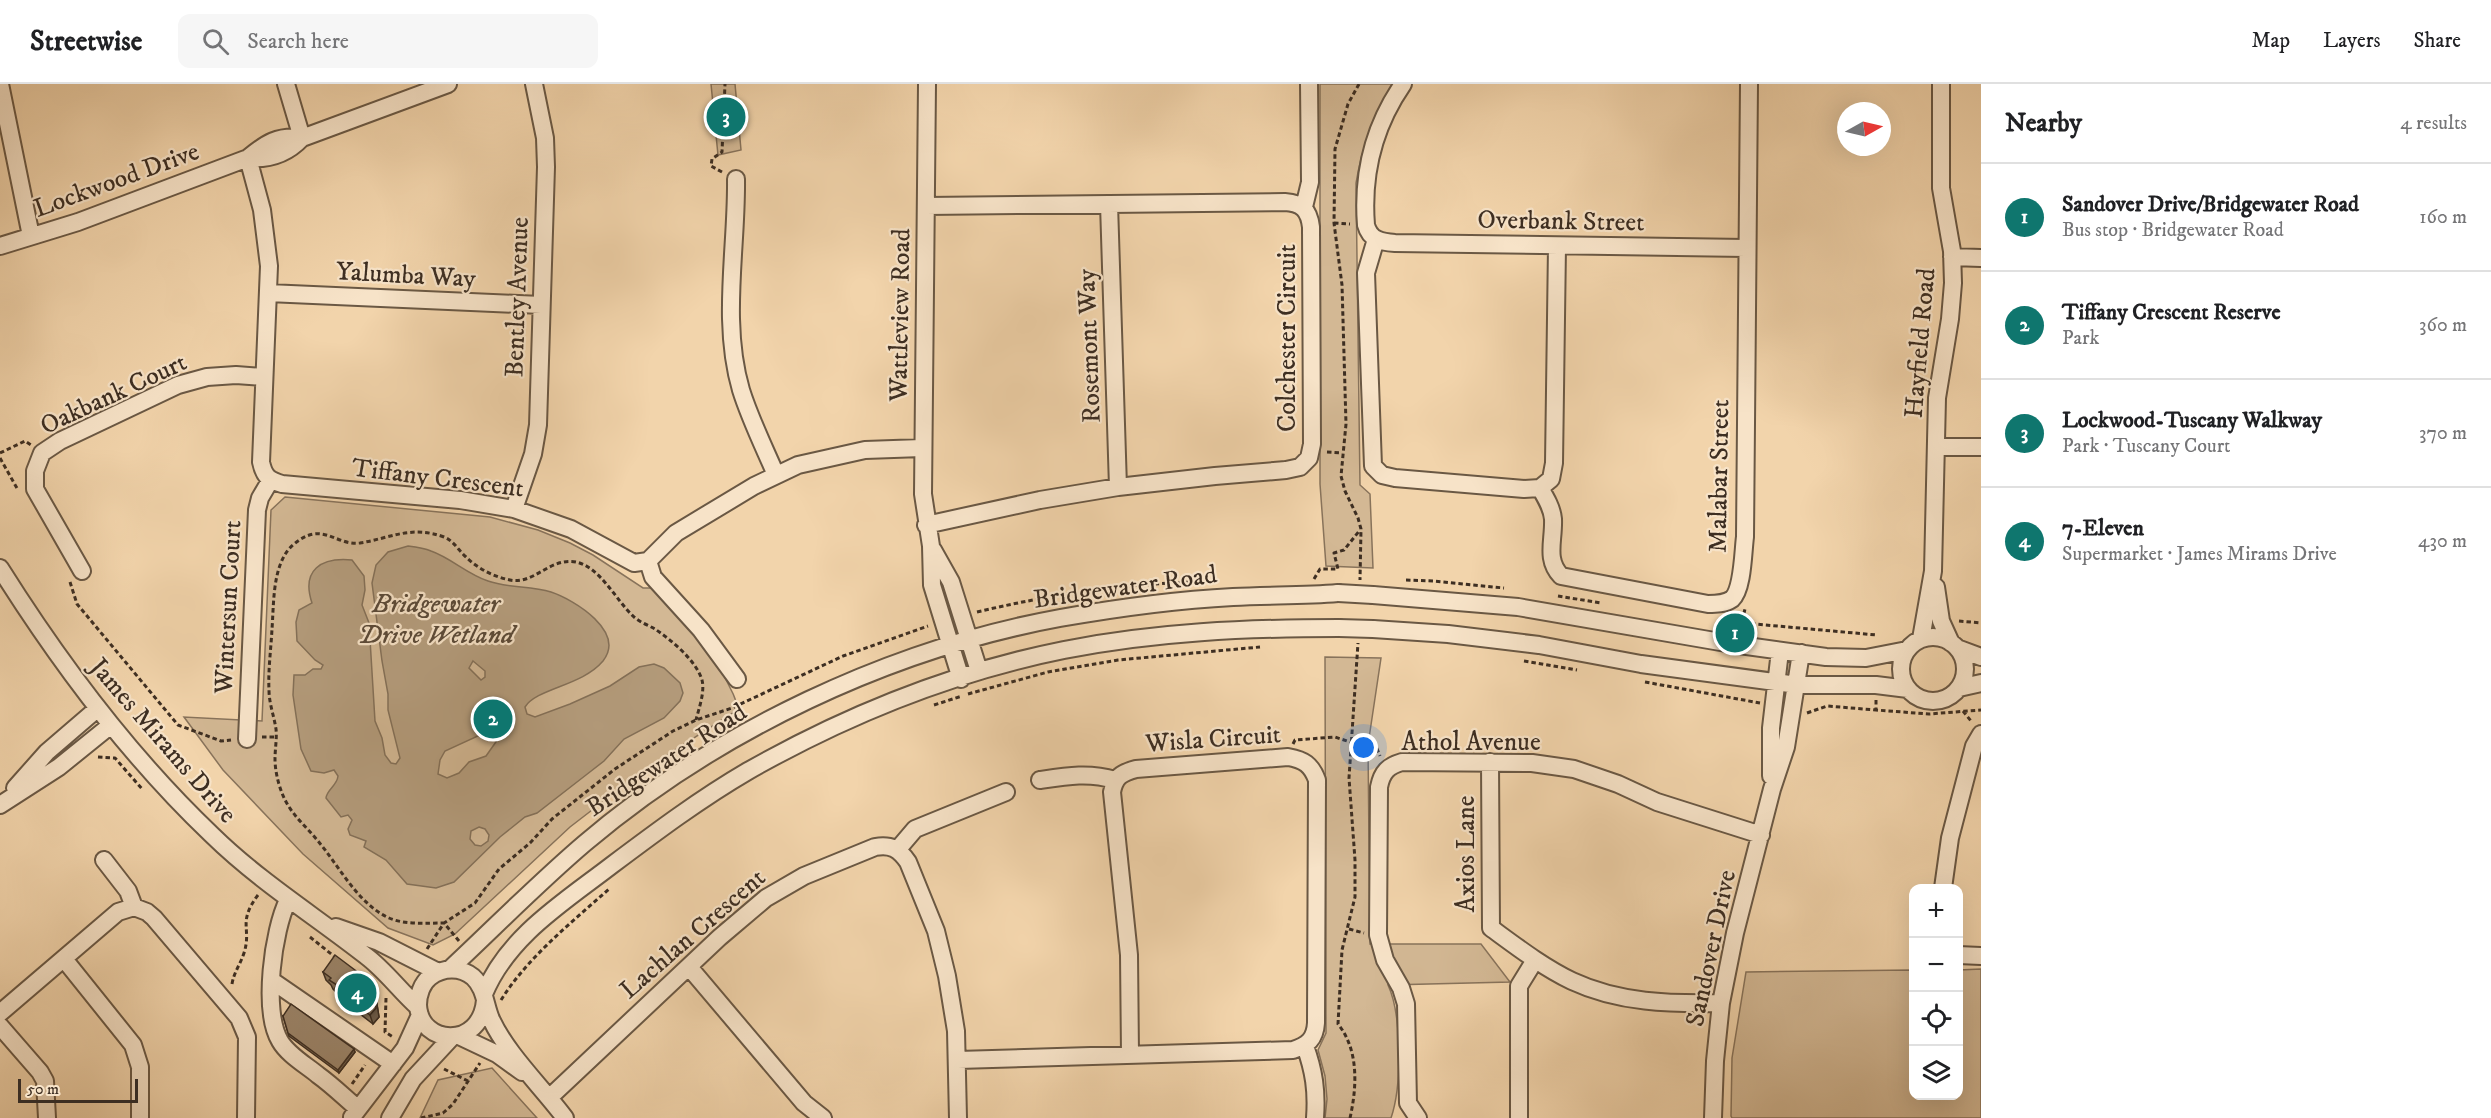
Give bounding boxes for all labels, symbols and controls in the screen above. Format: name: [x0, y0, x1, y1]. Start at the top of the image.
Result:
search box: [178, 14, 598, 68]
text: Streetwise: [30, 24, 142, 59]
icon: search: [199, 25, 232, 58]
text: Search here: [247, 28, 349, 55]
text: Map: [2251, 28, 2290, 54]
text: Layers: [2323, 28, 2381, 54]
text: Share: [2414, 28, 2461, 54]
pin: 3: [706, 94, 746, 140]
north arrow: [1837, 102, 1891, 156]
text: Nearby: [2005, 107, 2082, 140]
text: 4 results: [2400, 111, 2467, 136]
street label: Lockwood Drive: [29, 135, 204, 226]
text: Sandover Drive/Bridgewater Road: [2062, 191, 2359, 218]
street label: Overbank Street: [1477, 204, 1645, 239]
text: 1: [2021, 205, 2028, 230]
text: 160 m: [2419, 205, 2467, 230]
street label: Bentley Avenue: [498, 216, 537, 378]
text: Bus stop · Bridgewater Road: [2062, 218, 2284, 243]
street label: Wattleview Road: [882, 228, 919, 403]
street label: Colchester Circuit: [1271, 244, 1304, 432]
street label: Yalumba Way: [335, 255, 477, 296]
street label: Hayfield Road: [1897, 267, 1944, 420]
street label: Rosemont Way: [1070, 268, 1109, 424]
text: Tiffany Crescent Reserve: [2062, 299, 2281, 326]
text: 2: [2020, 313, 2029, 338]
text: 360 m: [2419, 313, 2467, 338]
text: Park: [2062, 326, 2099, 351]
street label: Oakbank Court: [35, 346, 192, 443]
street label: Malabar Street: [1702, 399, 1737, 553]
text: Lockwood-Tuscany Walkway: [2062, 407, 2322, 434]
text: 3: [2021, 421, 2028, 446]
text: 370 m: [2419, 421, 2467, 446]
text: Park · Tuscany Court: [2062, 434, 2231, 459]
street label: Tiffany Crescent: [350, 452, 526, 505]
text: 7-Eleven: [2062, 515, 2144, 542]
street label: Wintersun Court: [207, 520, 250, 696]
text: 4: [2019, 529, 2030, 554]
text: 430 m: [2418, 529, 2467, 554]
text: Supermarket · James Mirams Drive: [2062, 542, 2337, 567]
street label: Bridgewater Road: [1031, 558, 1219, 617]
water label: Bridgewater Drive Wetland: [358, 587, 518, 652]
pin: 1: [1716, 610, 1754, 656]
street label: James Mirams Drive: [81, 650, 244, 830]
pin: 2: [474, 696, 512, 742]
street label: Bridgewater Road: [580, 696, 753, 824]
street label: Wisla Circuit: [1143, 718, 1282, 761]
street label: Athol Avenue: [1401, 726, 1541, 759]
your location: [1349, 733, 1378, 762]
street label: Axios Lane: [1450, 796, 1483, 912]
street label: Lachlan Crescent: [613, 862, 773, 1006]
street label: Sandover Drive: [1679, 867, 1744, 1030]
map controls: [1909, 884, 1963, 1100]
button: +: [1909, 884, 1963, 938]
button: −: [1909, 938, 1963, 992]
pin: 4: [338, 970, 376, 1016]
button: locate: [1909, 992, 1963, 1046]
button: layers: [1909, 1046, 1963, 1100]
scale bar: [18, 1076, 138, 1104]
text: 50 m: [27, 1079, 59, 1099]

